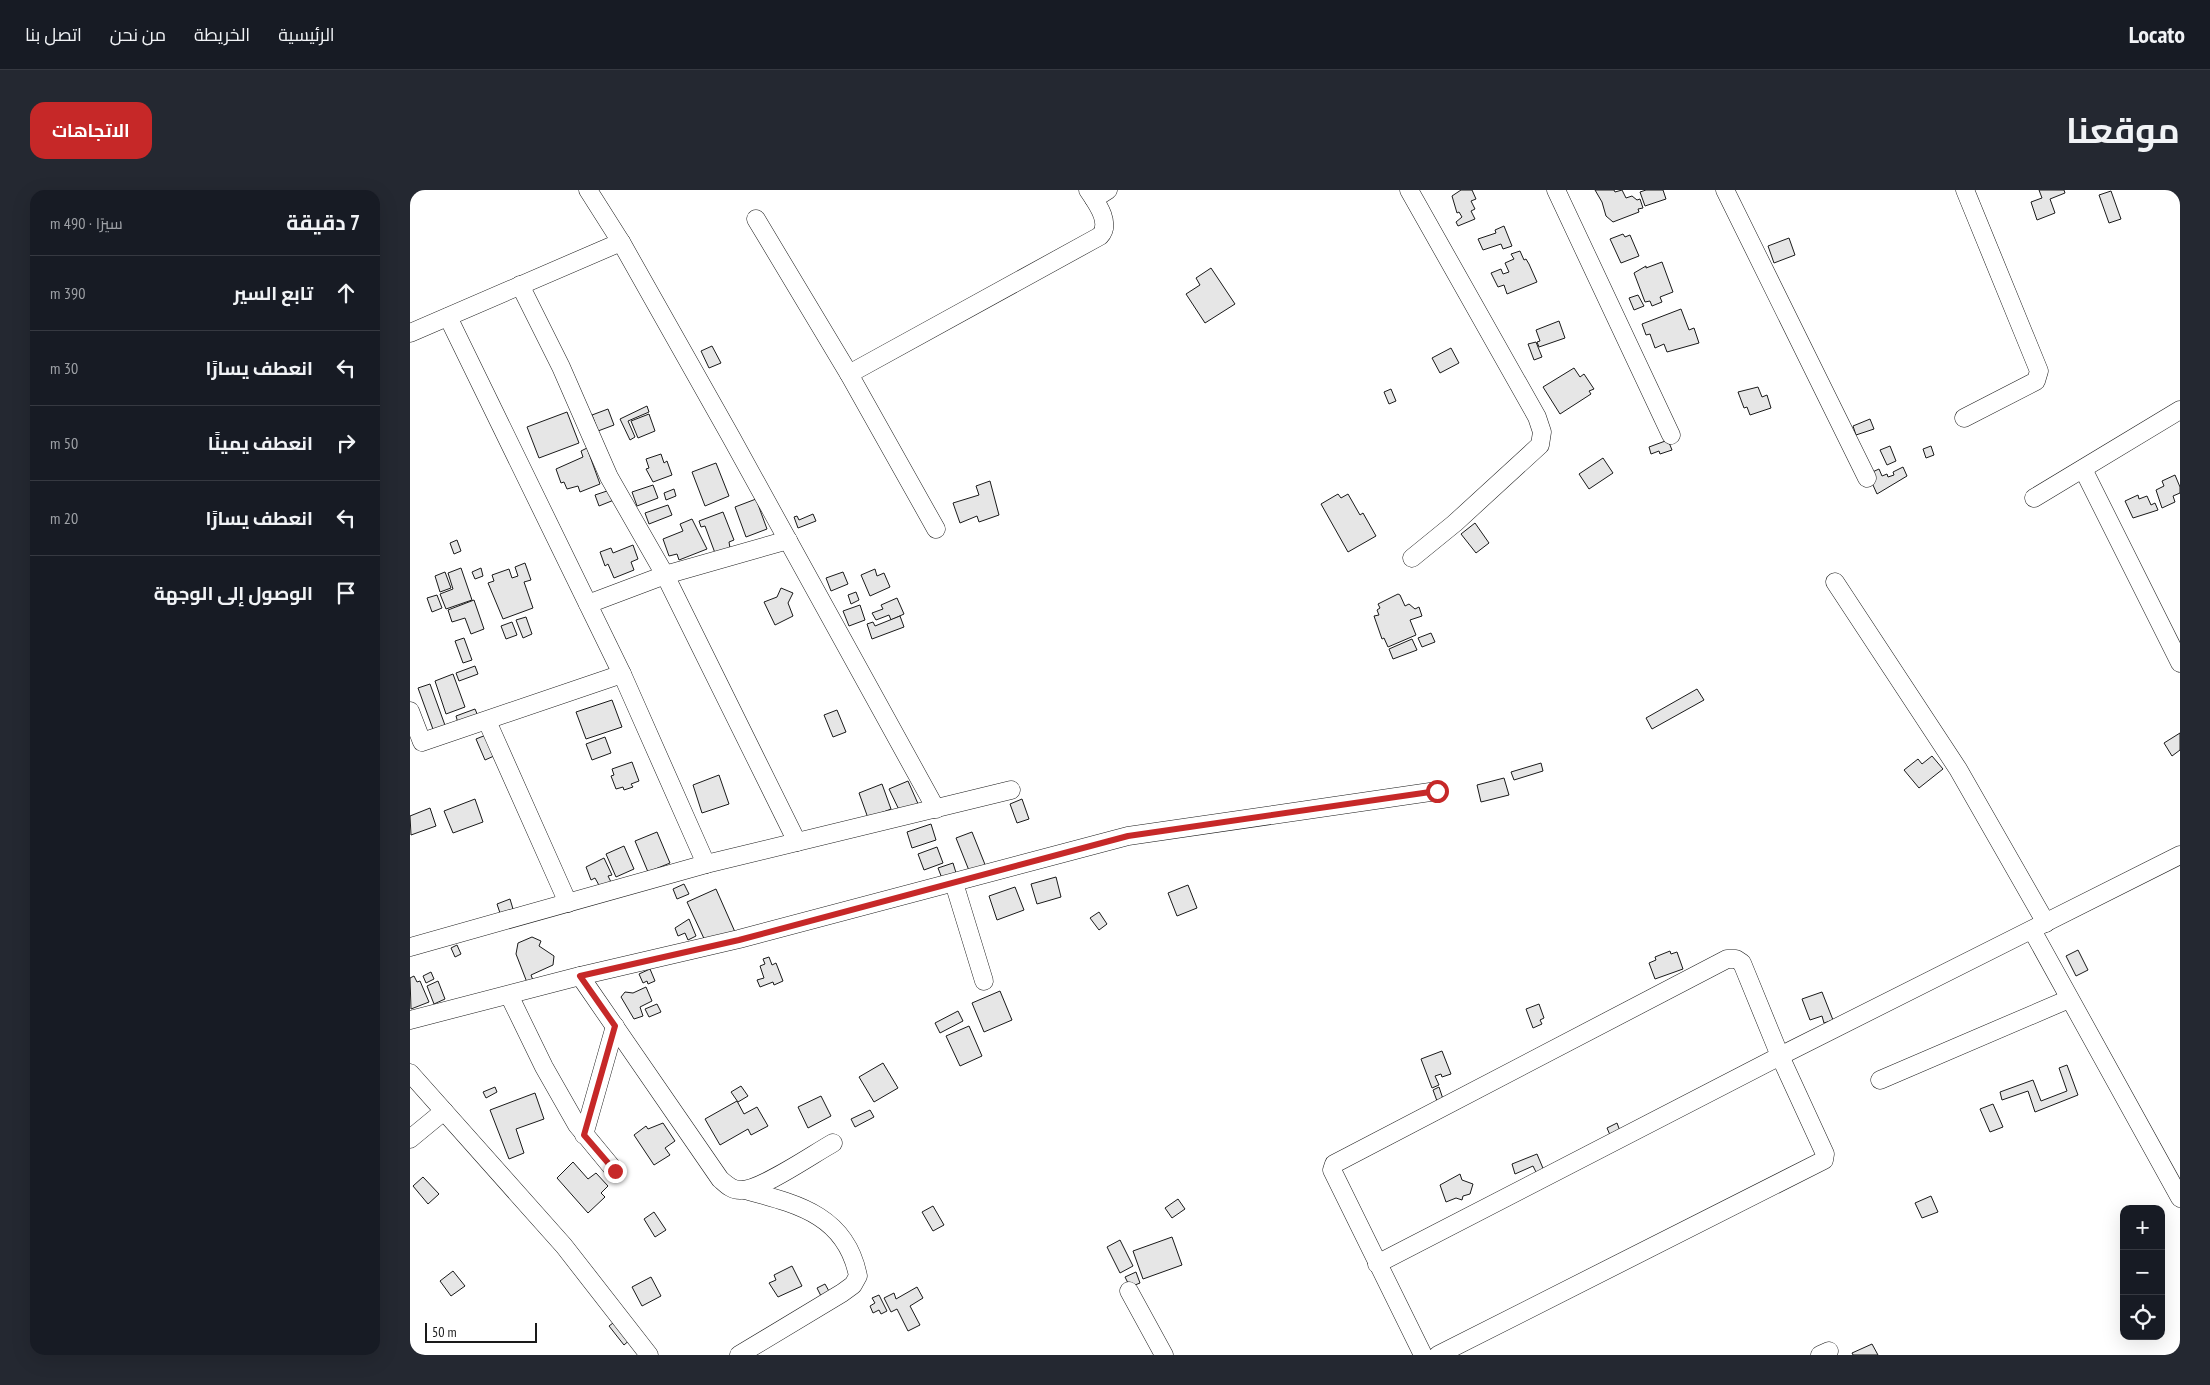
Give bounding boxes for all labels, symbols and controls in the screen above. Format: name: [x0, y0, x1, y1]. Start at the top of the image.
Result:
text: Locato: [2129, 19, 2185, 50]
text: اتصل بنا: [25, 23, 82, 46]
text: من نحن: [110, 23, 166, 46]
text: الخريطة: [194, 23, 250, 46]
text: الرئيسية: [278, 23, 335, 46]
button: الاتجاهات: [30, 102, 152, 159]
text: موقعنا: [2066, 107, 2180, 153]
text: 7 دقيقة: [286, 209, 360, 236]
text: سيرًا · 490 m: [50, 213, 123, 233]
icon: ahead: [332, 279, 360, 307]
text: تابع السير: [234, 281, 313, 305]
text: 390 m: [50, 283, 85, 303]
icon: left: [332, 354, 360, 382]
text: انعطف يسارًا: [205, 356, 313, 380]
text: 30 m: [50, 358, 78, 378]
icon: right: [332, 429, 360, 457]
text: انعطف يمينًا: [208, 431, 313, 455]
text: 50 m: [50, 433, 78, 453]
icon: left: [332, 504, 360, 532]
text: انعطف يسارًا: [205, 506, 313, 530]
text: 20 m: [50, 508, 78, 528]
icon: arrive: [332, 579, 360, 607]
text: الوصول إلى الوجهة: [154, 581, 313, 605]
route start: [1426, 780, 1449, 803]
route end: [604, 1160, 627, 1183]
map controls: [2120, 1205, 2165, 1340]
button: +: [2120, 1205, 2165, 1250]
button: −: [2120, 1250, 2165, 1295]
button: locate: [2120, 1295, 2165, 1340]
scale bar: [425, 1320, 538, 1343]
text: 50 m: [432, 1323, 457, 1341]

